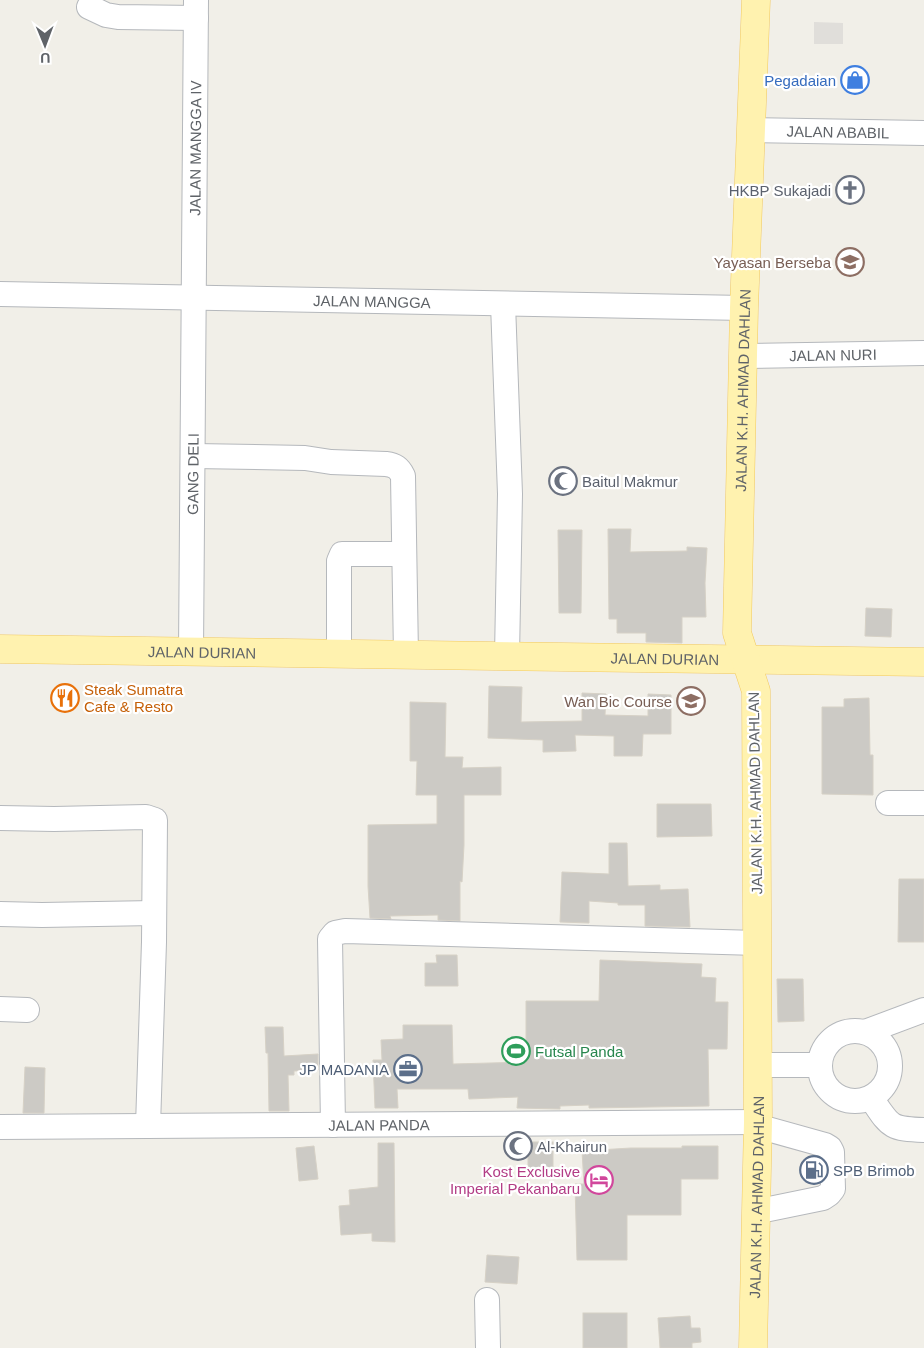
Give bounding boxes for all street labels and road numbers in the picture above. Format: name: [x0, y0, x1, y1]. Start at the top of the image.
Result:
street label: JALAN MANGGA IV: [186, 80, 204, 216]
street label: JALAN ABABIL: [787, 122, 889, 141]
street label: JALAN K.H. AHMAD DAHLAN: [732, 288, 753, 492]
street label: JALAN MANGGA: [313, 291, 431, 311]
street label: JALAN NURI: [789, 345, 877, 364]
street label: GANG DELI: [184, 433, 201, 515]
street label: JALAN DURIAN: [148, 643, 256, 661]
street label: JALAN DURIAN: [611, 649, 719, 668]
street label: JALAN K.H. AHMAD DAHLAN: [745, 692, 765, 894]
street label: JALAN K.H. AHMAD DAHLAN: [746, 1096, 767, 1299]
street label: JALAN PANDA: [328, 1116, 430, 1133]

